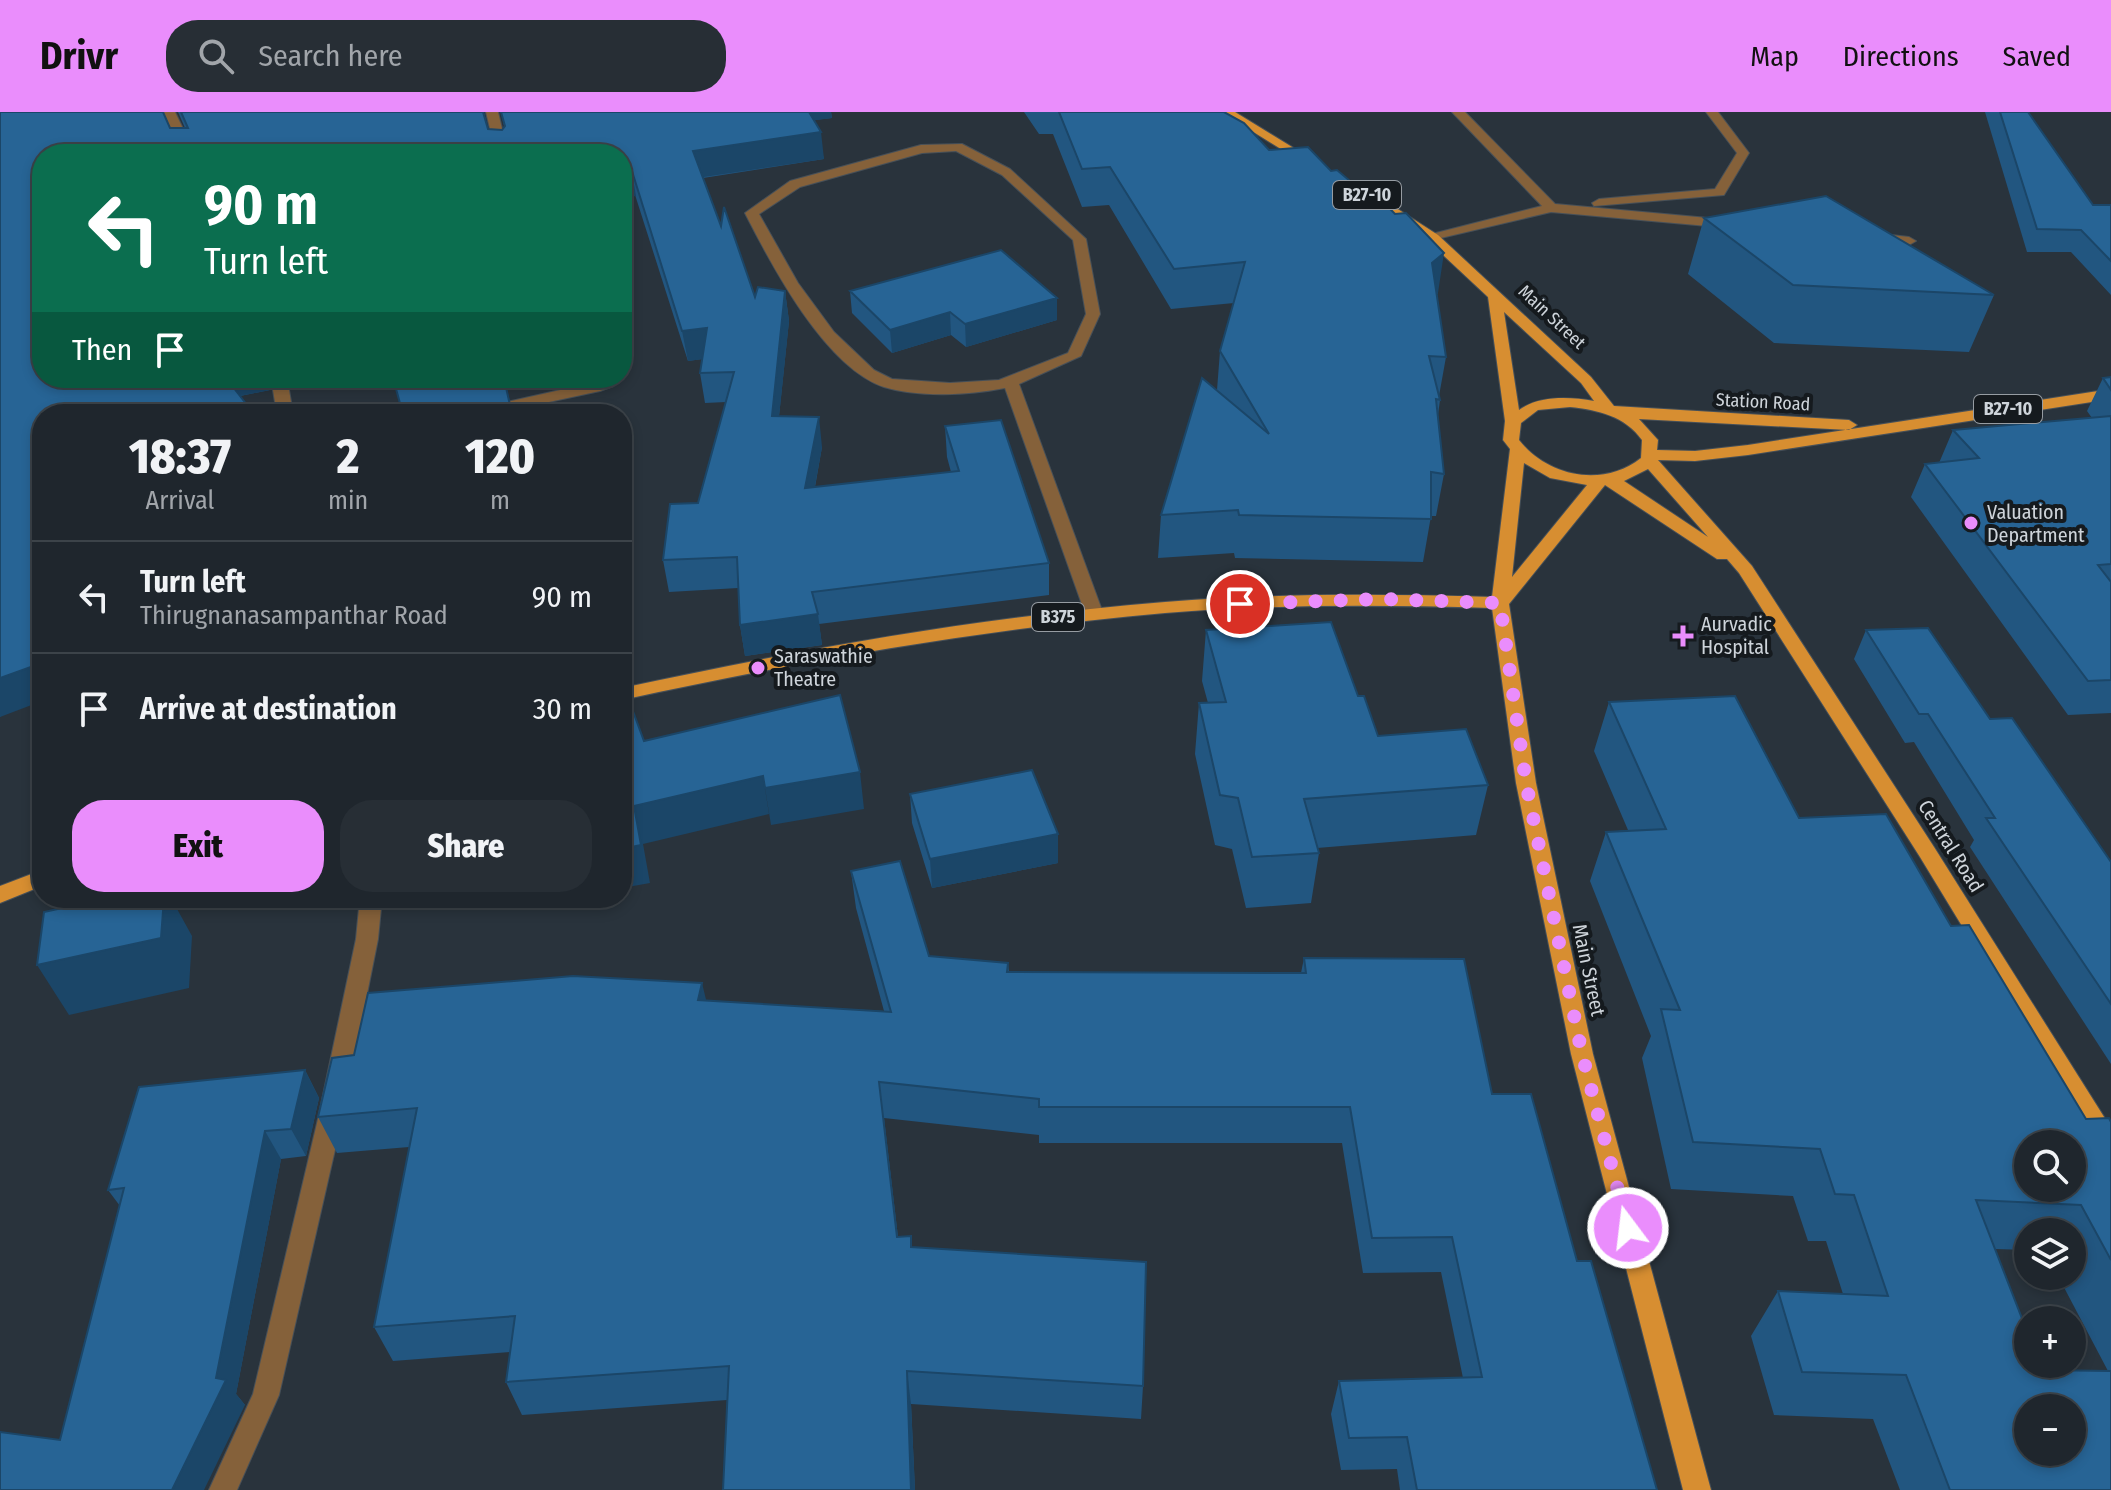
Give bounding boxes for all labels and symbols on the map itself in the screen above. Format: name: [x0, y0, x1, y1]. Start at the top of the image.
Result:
road number: B27-10: [1333, 181, 1401, 209]
street label: Main Street: [1514, 280, 1590, 354]
street label: Station Road: [1715, 389, 1811, 415]
road number: B27-10: [1974, 395, 2042, 423]
place label: Valuation Department: [1987, 500, 2085, 547]
marker: Valuation Department: [1962, 514, 1980, 532]
pin: [1206, 570, 1274, 638]
road number: B375: [1032, 603, 1084, 631]
place label: Aurvadic Hospital: [1701, 612, 1772, 659]
marker: Aurvadic Hospital: [1672, 625, 1694, 647]
place label: Saraswathie Theatre: [774, 644, 873, 691]
marker: Saraswathie Theatre: [749, 659, 767, 677]
street label: Central Road: [1913, 795, 1989, 897]
street label: Main Street: [1568, 922, 1611, 1019]
position arrow: [1586, 1186, 1670, 1270]

